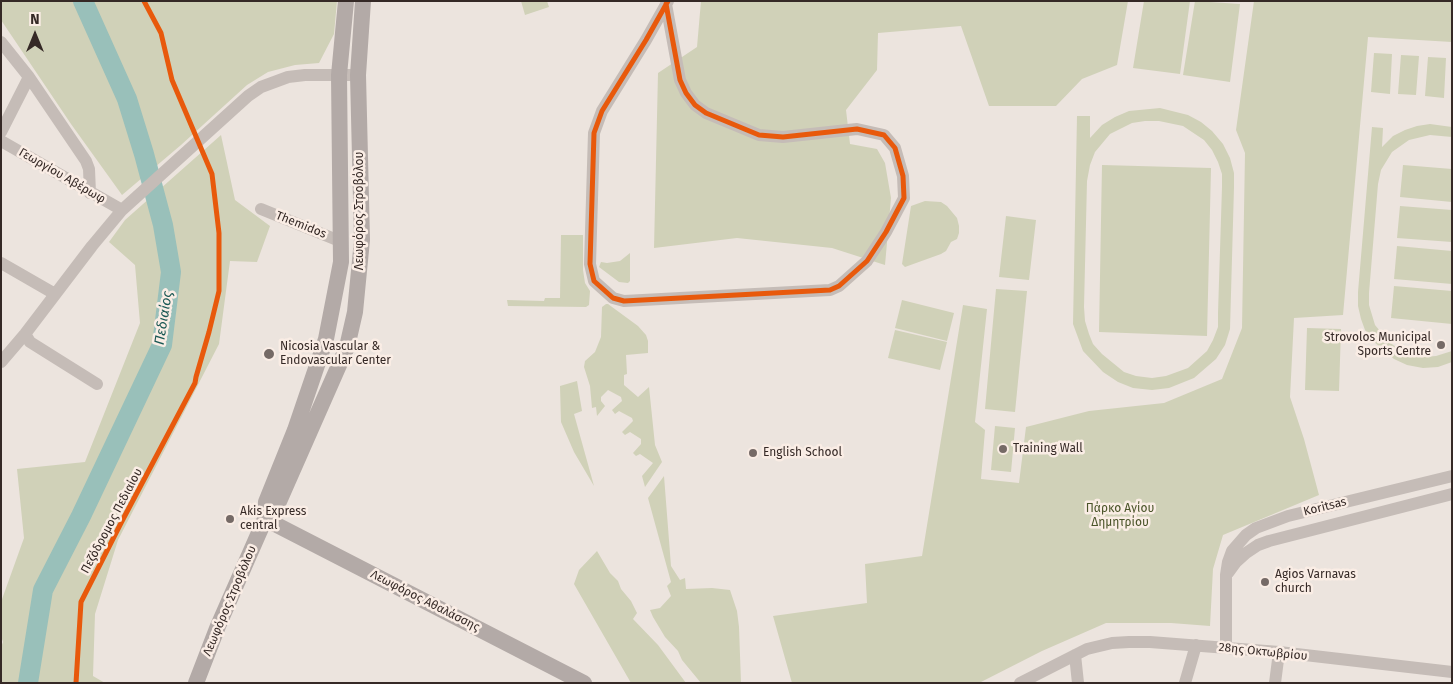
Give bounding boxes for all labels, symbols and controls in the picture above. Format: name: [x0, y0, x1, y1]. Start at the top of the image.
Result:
north arrow: [10, 10, 60, 60]
text: N: [30, 11, 40, 28]
street label: Γεωργίου Αβέρωφ: [16, 145, 108, 207]
street label: Λεωφόρος Στροβόλου: [353, 152, 367, 270]
street label: Themidos: [274, 208, 328, 242]
water label: Πεδιαίος: [151, 290, 177, 346]
place label: Strovolos Municipal Sports Centre: [1324, 331, 1431, 359]
marker: Strovolos Municipal Sports Centre: [1435, 339, 1447, 351]
place label: Nicosia Vascular & Endovascular Center: [280, 340, 391, 368]
marker: Nicosia Vascular & Endovascular Center: [262, 347, 276, 361]
place label: Training Wall: [1013, 442, 1083, 456]
marker: Training Wall: [997, 443, 1009, 455]
place label: English School: [763, 446, 842, 460]
marker: English School: [747, 447, 759, 459]
street label: Πεζόδρομος Πεδιαίου: [78, 466, 146, 576]
street label: Koritsas: [1302, 495, 1348, 519]
park label: Πάρκο Αγίου Δημητρίου: [1086, 502, 1154, 530]
place label: Akis Express central: [240, 505, 306, 533]
marker: Akis Express central: [224, 513, 236, 525]
street label: Λεωφόρος Στροβόλου: [200, 544, 260, 658]
street label: Λεωφόρος Αθαλάσσης: [368, 567, 482, 635]
place label: Agios Varnavas church: [1275, 568, 1356, 596]
marker: Agios Varnavas church: [1259, 576, 1271, 588]
street label: 28ης Οκτωβρίου: [1218, 640, 1308, 664]

